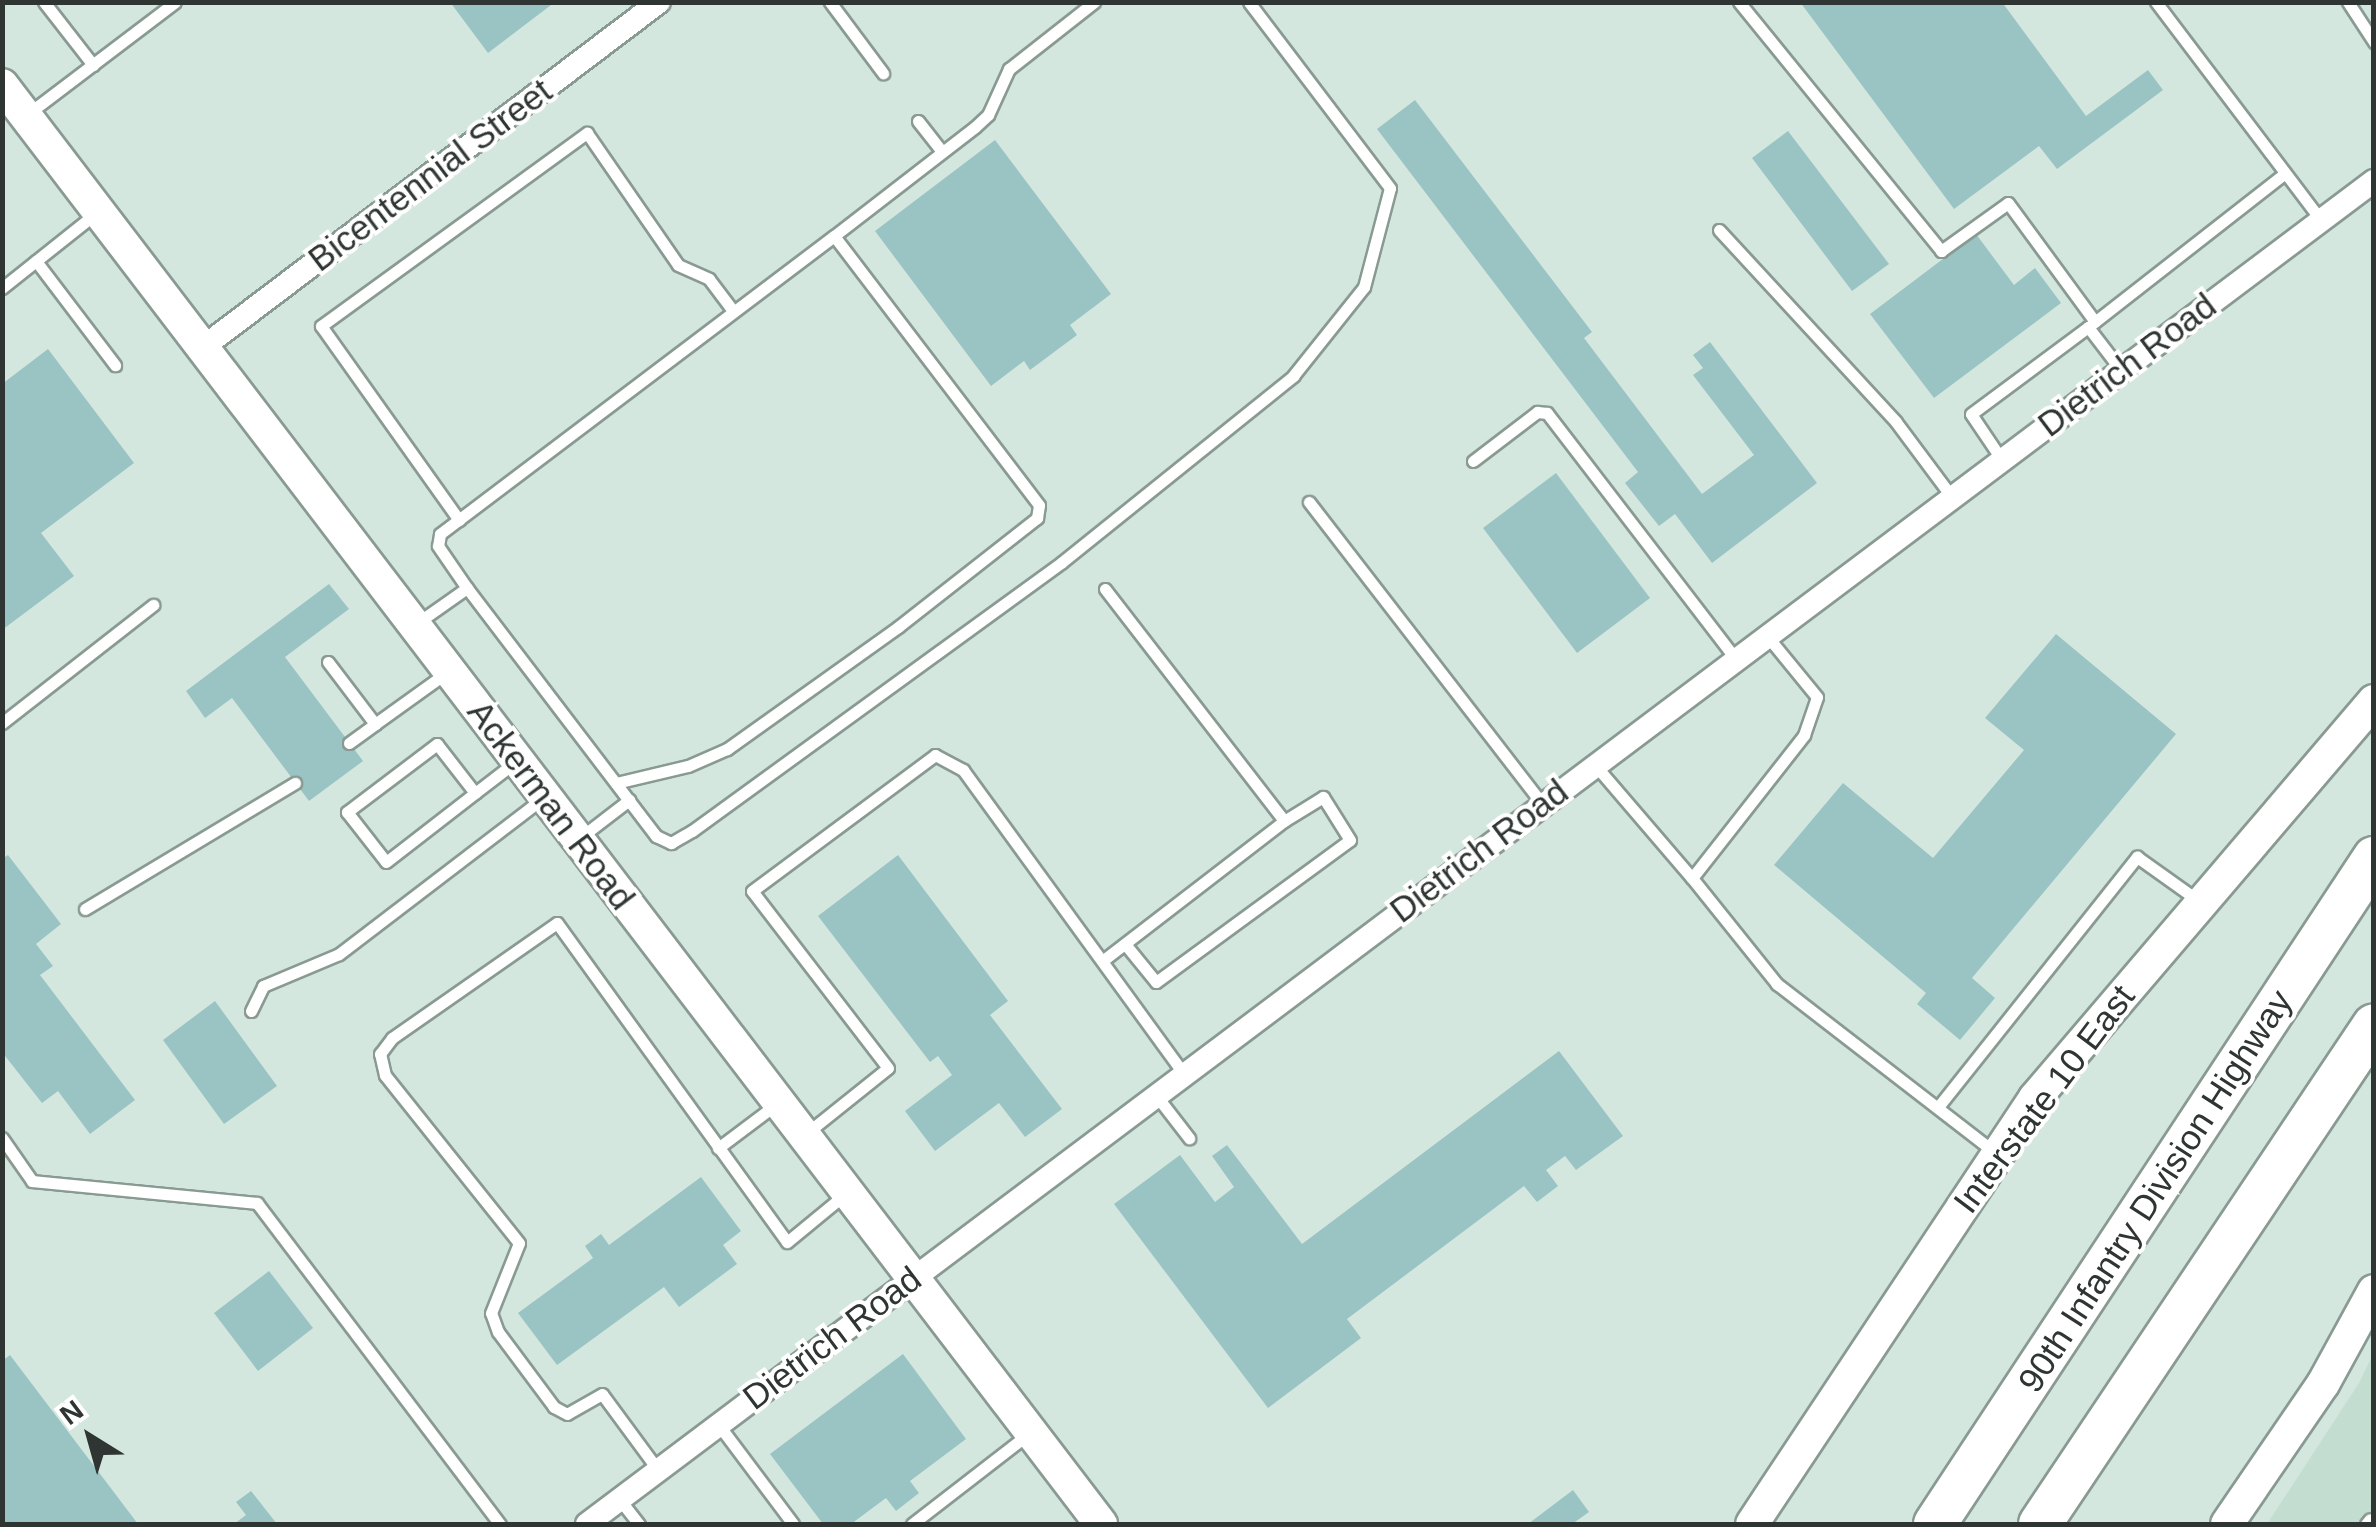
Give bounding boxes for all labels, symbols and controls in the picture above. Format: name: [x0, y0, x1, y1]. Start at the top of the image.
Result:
street label: Bicentennial Street: [300, 70, 560, 280]
street label: Dietrich Road: [2030, 284, 2224, 446]
street label: Ackerman Road: [459, 692, 643, 918]
street label: Dietrich Road: [1382, 770, 1576, 932]
street label: Interstate 10 East: [1945, 977, 2143, 1221]
street label: 90th Infantry Division Highway: [2009, 982, 2301, 1400]
street label: Dietrich Road: [735, 1257, 929, 1419]
north arrow: [40, 1387, 140, 1487]
text: N: [54, 1394, 89, 1431]

